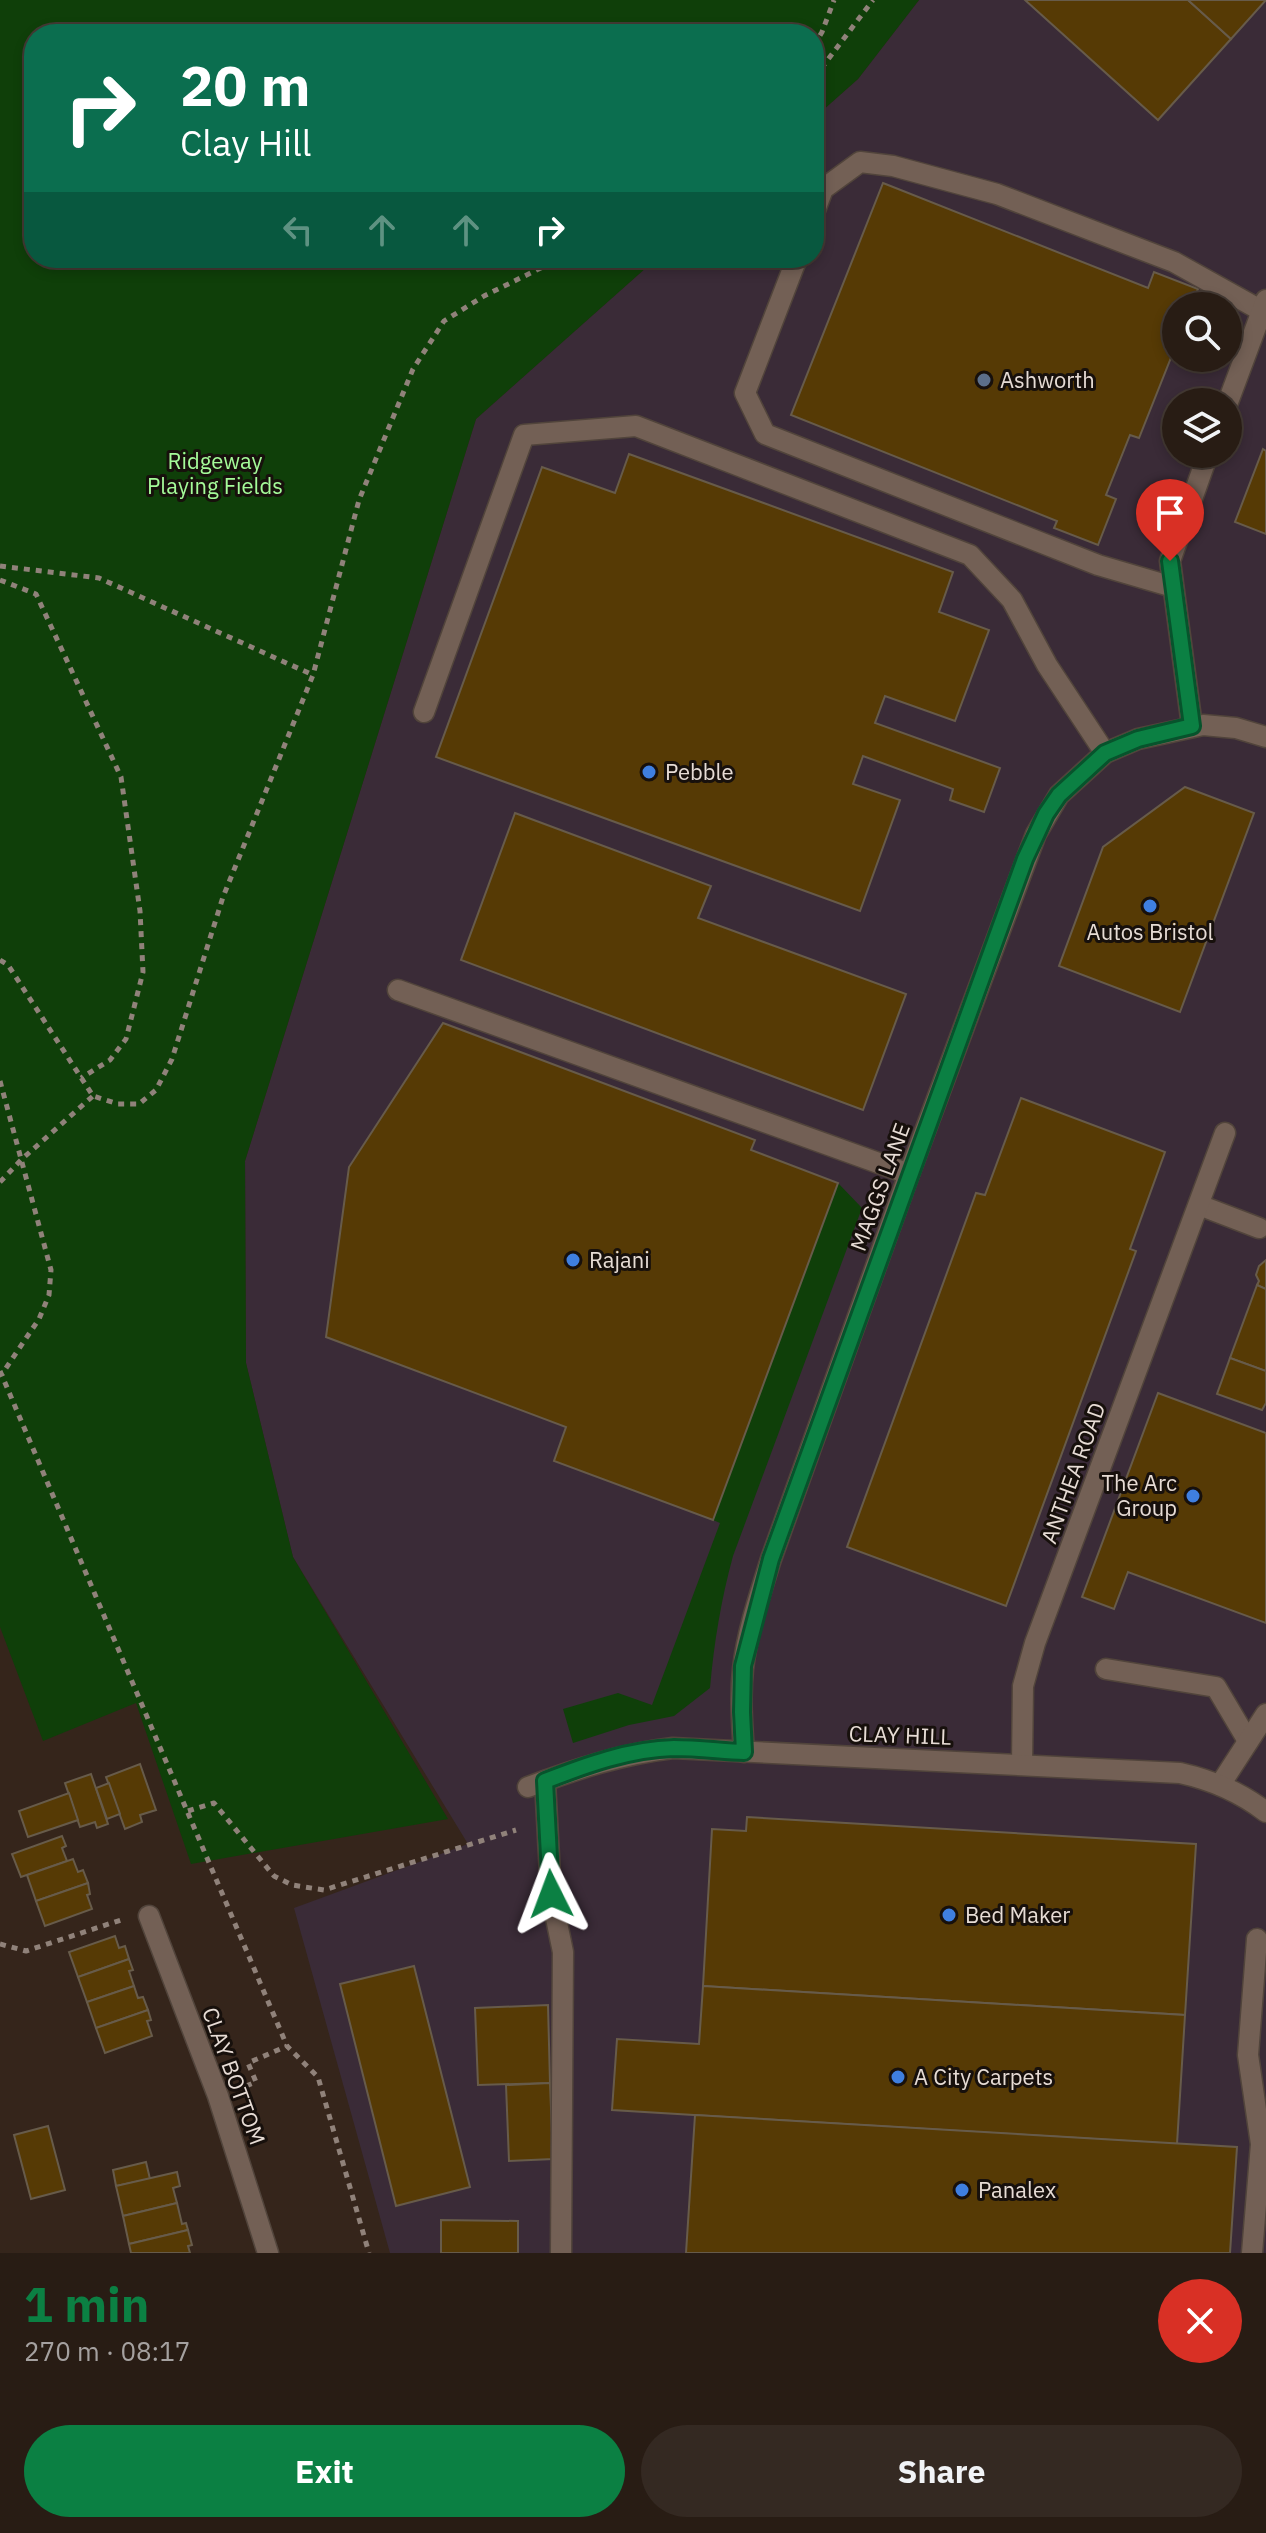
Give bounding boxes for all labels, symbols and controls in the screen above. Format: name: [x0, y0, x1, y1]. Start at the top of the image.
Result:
text: 20 m: [180, 49, 310, 121]
icon: right: [48, 56, 152, 160]
text: Clay Hill: [180, 119, 312, 166]
icon: left: [276, 208, 320, 252]
icon: ahead: [360, 208, 404, 252]
icon: ahead: [444, 208, 488, 252]
icon: right: [528, 208, 572, 252]
map controls: [1162, 292, 1242, 468]
button: search: [1162, 292, 1242, 372]
place label: Ashworth: [1000, 365, 1095, 394]
marker: Ashworth: [975, 371, 993, 389]
button: layers: [1162, 388, 1242, 468]
park label: Ridgeway Playing Fields: [147, 446, 283, 500]
pin: [1136, 479, 1204, 561]
icon: arrive: [1148, 491, 1192, 535]
place label: Pebble: [665, 757, 734, 786]
marker: Pebble: [640, 763, 658, 781]
marker: Autos Bristol: [1141, 897, 1159, 915]
place label: Autos Bristol: [1087, 917, 1213, 946]
street label: MAGGS LANE: [843, 1119, 916, 1255]
place label: Rajani: [589, 1245, 650, 1274]
marker: Rajani: [564, 1251, 582, 1269]
street label: ANTHEA ROAD: [1034, 1398, 1111, 1547]
place label: The Arc Group: [1102, 1468, 1177, 1522]
marker: The Arc Group: [1184, 1487, 1202, 1505]
street label: CLAY HILL: [848, 1718, 952, 1751]
position arrow: [509, 1852, 593, 1936]
place label: Bed Maker: [965, 1900, 1070, 1929]
marker: Bed Maker: [940, 1906, 958, 1924]
street label: CLAY BOTTOM: [196, 2003, 273, 2149]
place label: A City Carpets: [914, 2062, 1053, 2091]
marker: A City Carpets: [889, 2068, 907, 2086]
place label: Panalex: [978, 2175, 1056, 2204]
marker: Panalex: [953, 2181, 971, 2199]
text: 1 min: [24, 2273, 149, 2335]
button: close: [1158, 2279, 1242, 2363]
text: 270 m · 08:17: [24, 2334, 190, 2368]
button: Exit: [24, 2425, 625, 2517]
button: Share: [641, 2425, 1242, 2517]

